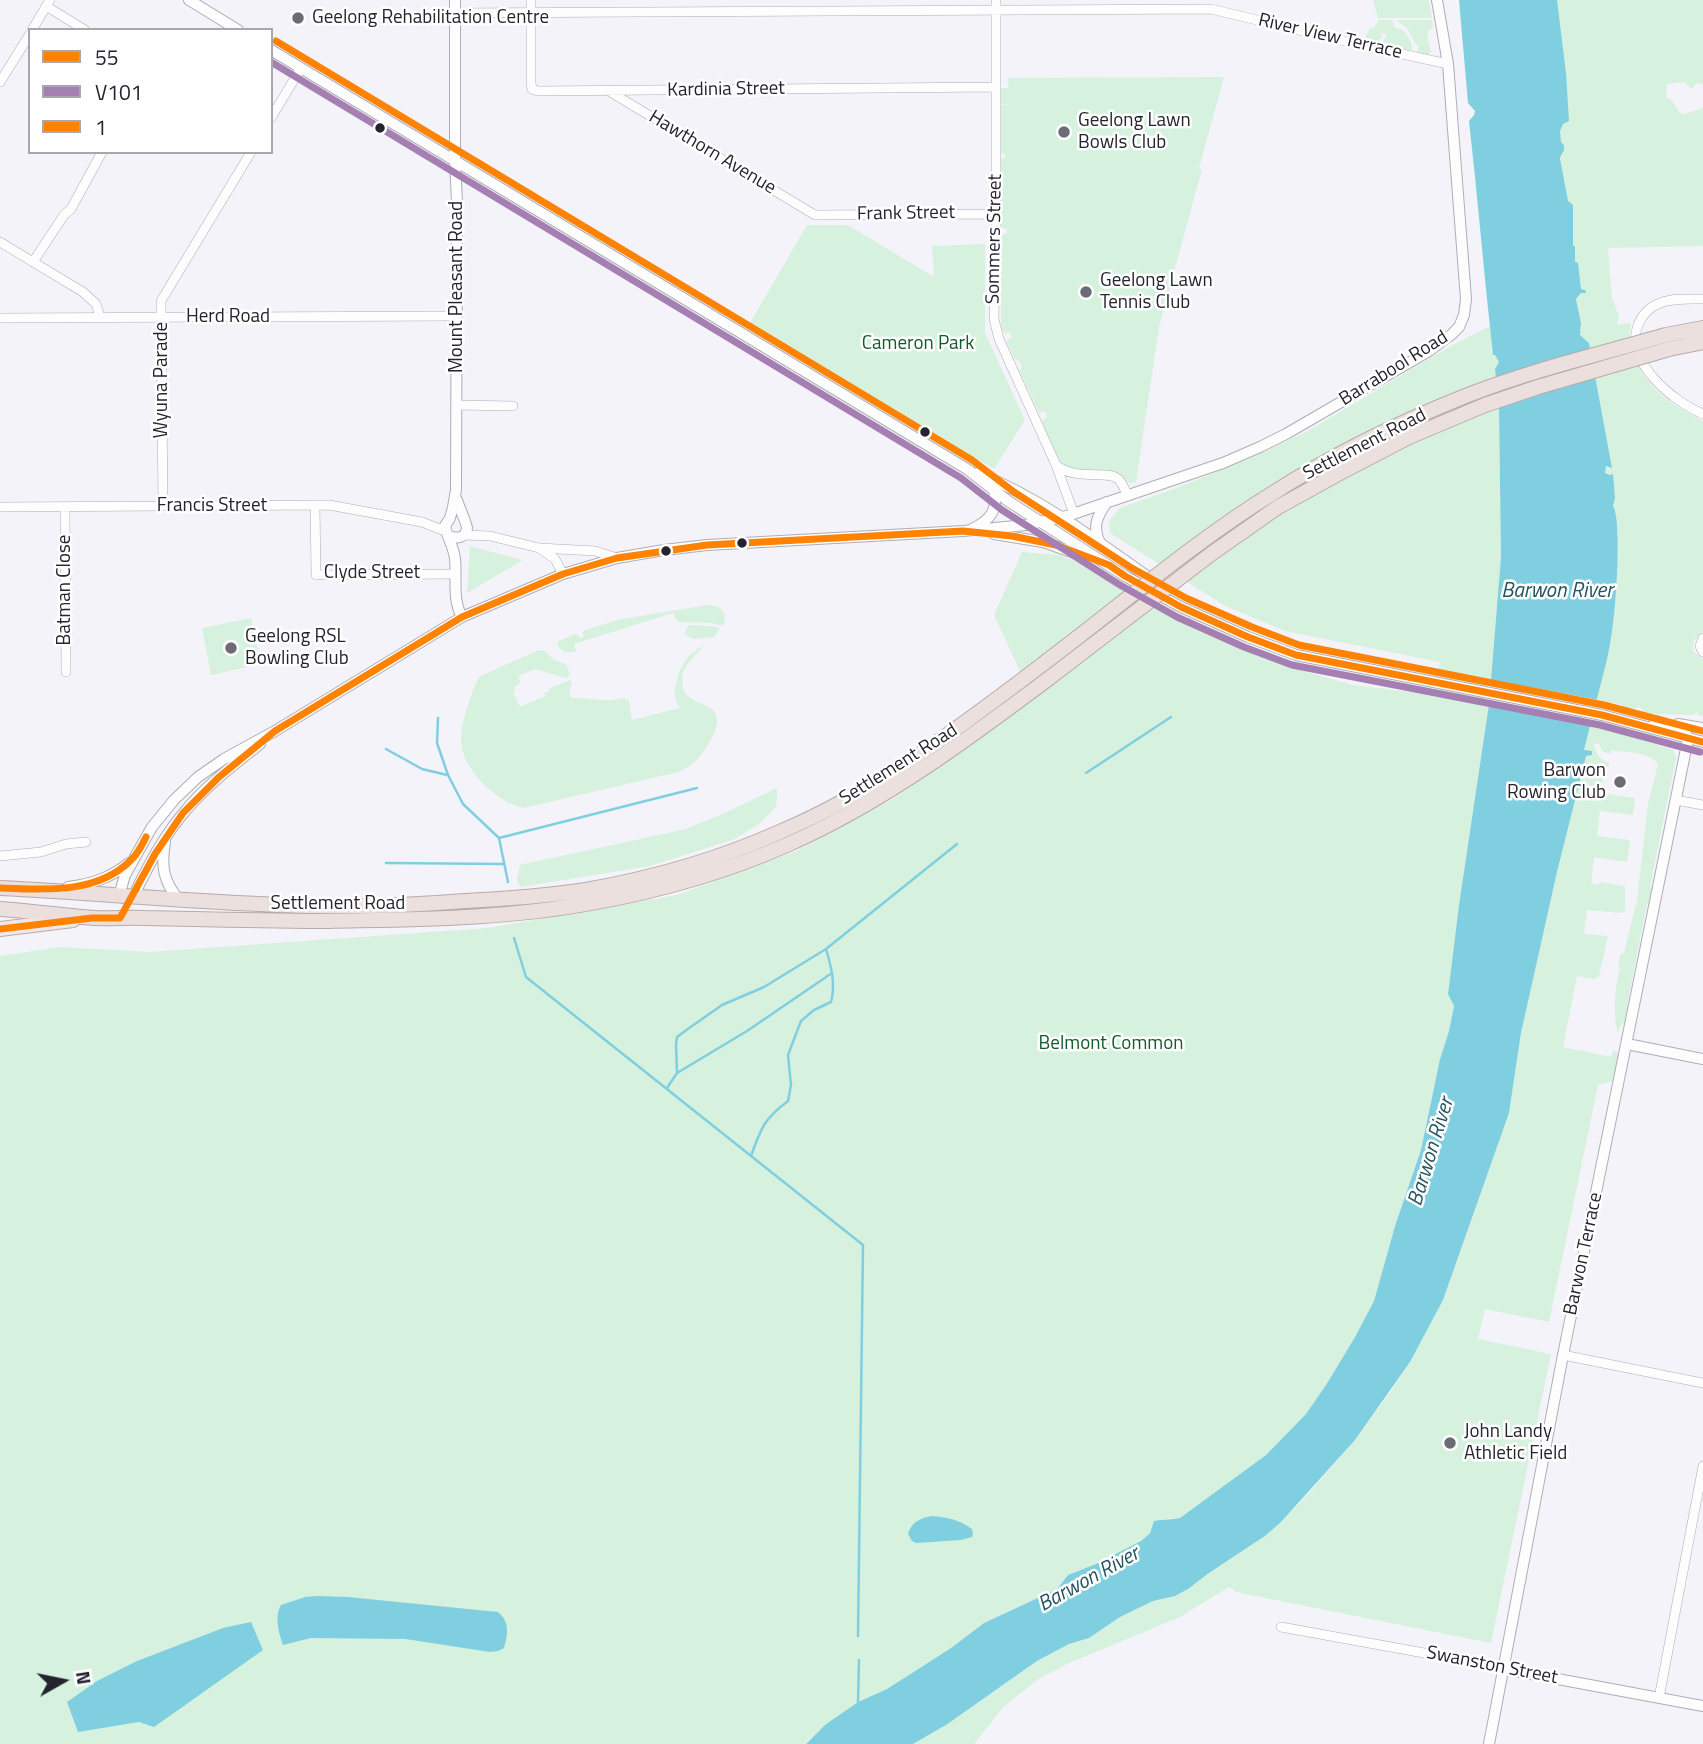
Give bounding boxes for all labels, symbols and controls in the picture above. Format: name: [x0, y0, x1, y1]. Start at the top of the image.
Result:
place label: Geelong Rehabilitation Centre: [312, 7, 549, 29]
street label: River View Terrace: [1256, 9, 1404, 65]
marker: Geelong Rehabilitation Centre: [290, 10, 306, 26]
legend: [28, 28, 273, 154]
text: 55: [95, 41, 119, 73]
text: V101: [95, 76, 143, 108]
street label: Kardinia Street: [667, 78, 785, 102]
street label: Hawthorn Avenue: [644, 106, 780, 200]
place label: Geelong Lawn Bowls Club: [1078, 110, 1191, 154]
text: 1: [95, 111, 107, 143]
unlabelled marker: [373, 121, 387, 135]
marker: Geelong Lawn Bowls Club: [1056, 124, 1072, 140]
street label: Sommers Street: [982, 174, 1008, 304]
street label: Mount Pleasant Road: [446, 201, 468, 373]
street label: Frank Street: [857, 202, 955, 226]
place label: Geelong Lawn Tennis Club: [1100, 270, 1213, 314]
marker: Geelong Lawn Tennis Club: [1078, 284, 1094, 300]
street label: Herd Road: [186, 306, 270, 328]
street label: Wyuna Parade: [151, 322, 173, 438]
street label: Barrabool Road: [1336, 327, 1452, 411]
park label: Cameron Park: [862, 333, 974, 355]
street label: Settlement Road: [1300, 404, 1430, 486]
unlabelled marker: [918, 425, 932, 439]
street label: Francis Street: [157, 495, 267, 517]
street label: Batman Close: [54, 535, 76, 645]
unlabelled marker: [735, 536, 749, 550]
unlabelled marker: [659, 544, 673, 558]
street label: Clyde Street: [324, 562, 420, 584]
water label: Barwon River: [1501, 579, 1613, 605]
place label: Geelong RSL Bowling Club: [245, 626, 349, 670]
marker: Geelong RSL Bowling Club: [223, 640, 239, 656]
street label: Settlement Road: [836, 720, 962, 810]
place label: Barwon Rowing Club: [1507, 760, 1606, 804]
marker: Barwon Rowing Club: [1612, 774, 1628, 790]
street label: Settlement Road: [271, 893, 405, 915]
park label: Belmont Common: [1039, 1033, 1183, 1055]
water label: Barwon River: [1404, 1095, 1460, 1209]
street label: Barwon Terrace: [1560, 1191, 1608, 1317]
place label: John Landy Athletic Field: [1464, 1421, 1567, 1465]
marker: John Landy Athletic Field: [1442, 1435, 1458, 1451]
water label: Barwon River: [1034, 1542, 1144, 1618]
street label: Swanston Street: [1424, 1642, 1560, 1690]
north arrow: [28, 1646, 98, 1716]
text: N: [69, 1669, 100, 1686]

